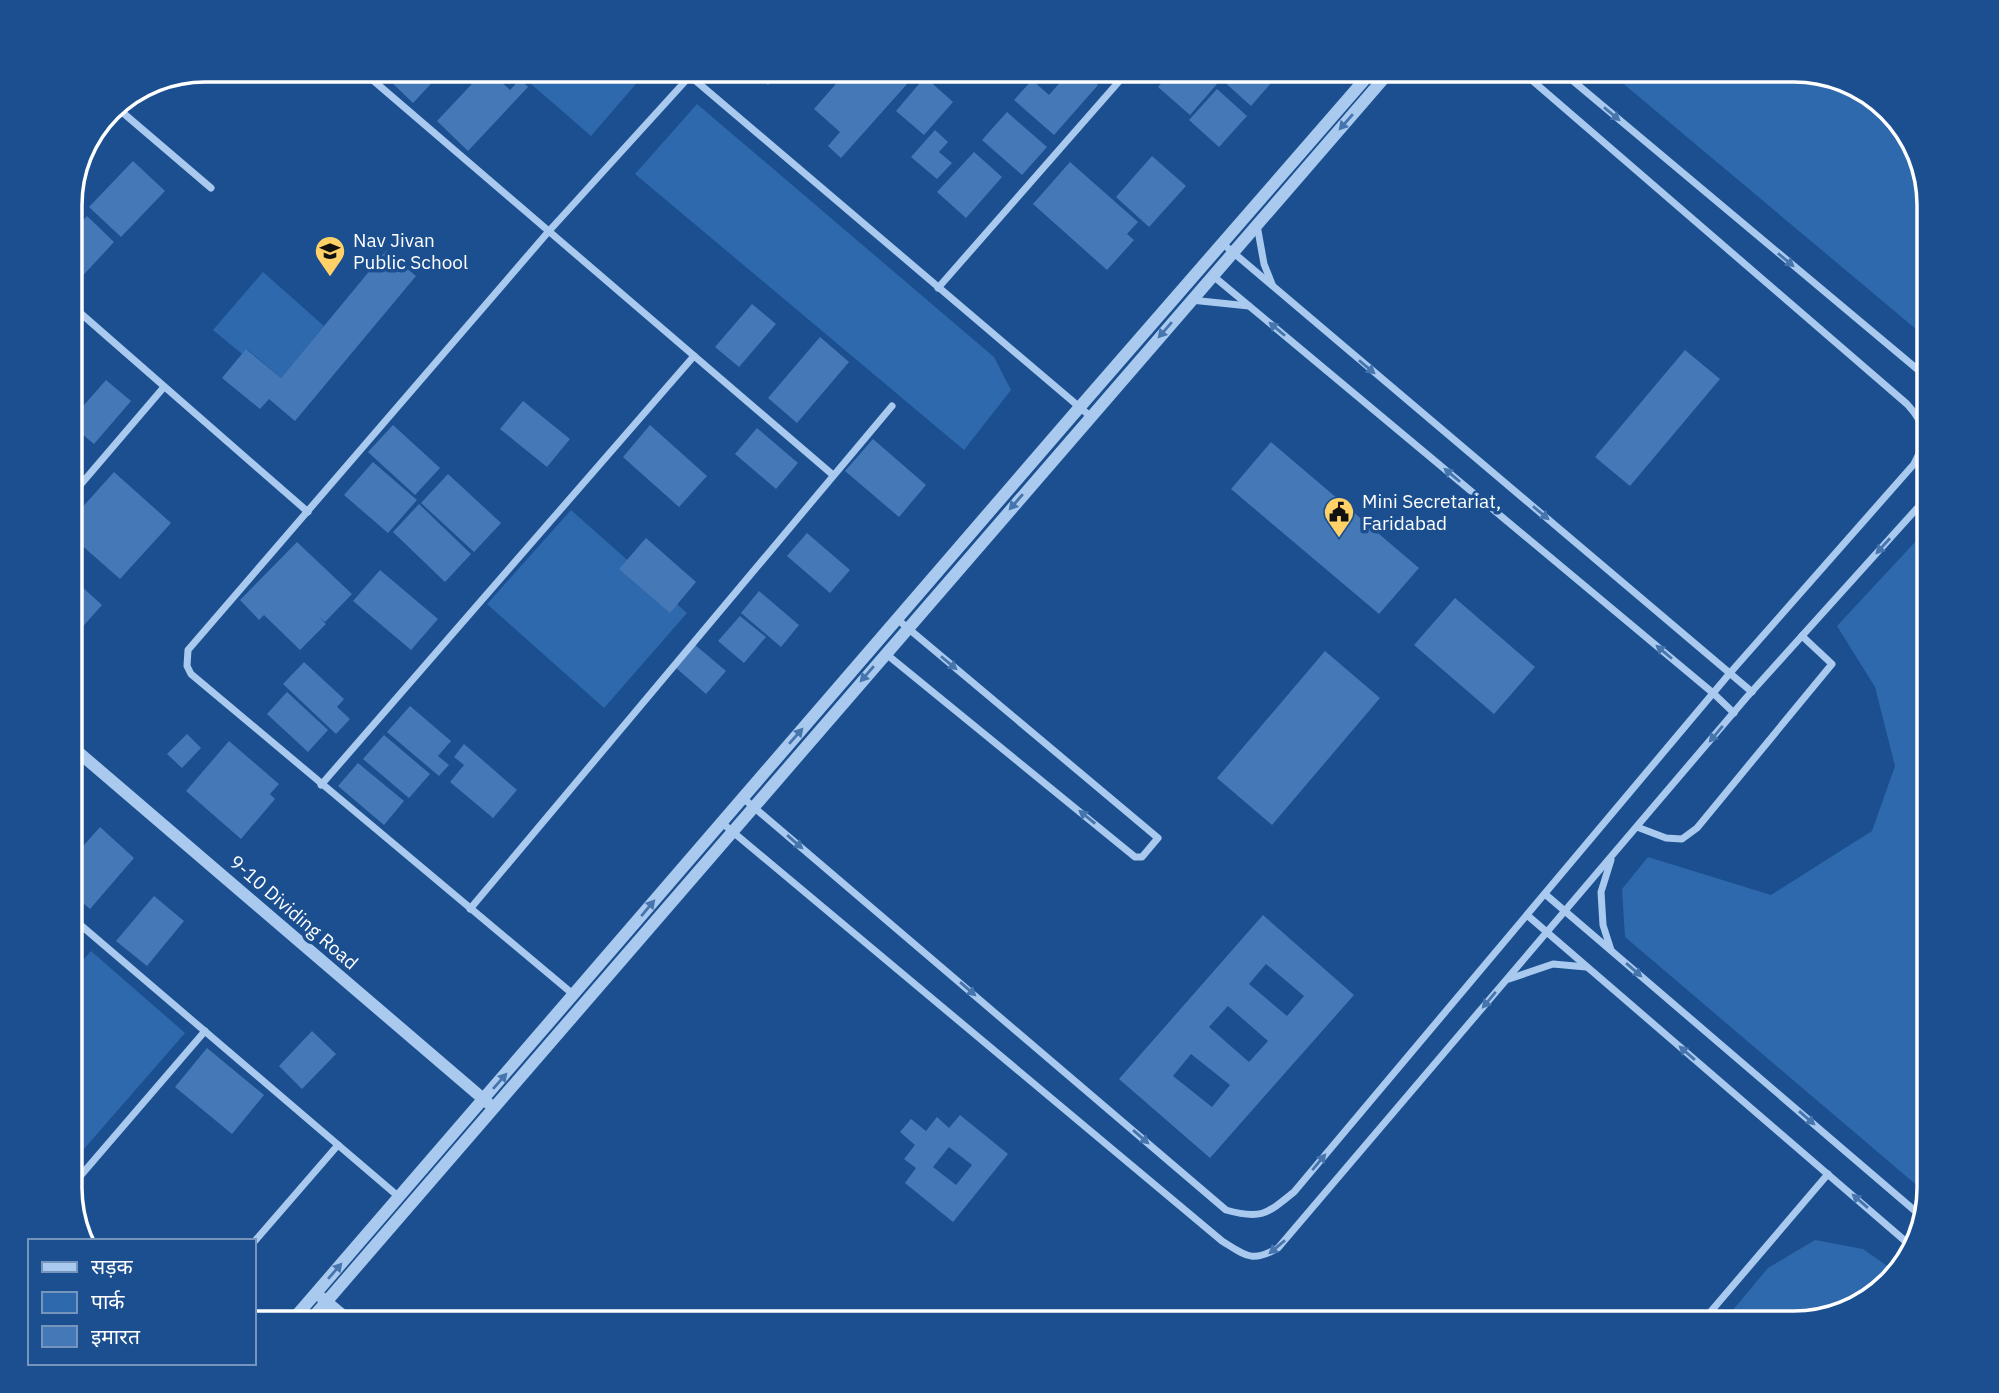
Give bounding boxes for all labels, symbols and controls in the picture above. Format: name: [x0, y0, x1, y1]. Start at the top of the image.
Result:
one-way arrow: [1603, 106, 1620, 121]
one-way arrow: [1339, 113, 1354, 130]
place label: Nav Jivan Public School: [353, 228, 468, 274]
school or university icon: Nav Jivan Public School: [313, 234, 347, 278]
one-way arrow: [1778, 252, 1795, 267]
one-way arrow: [1157, 321, 1173, 339]
one-way arrow: [1269, 322, 1286, 337]
one-way arrow: [1358, 359, 1376, 374]
one-way arrow: [1443, 467, 1461, 483]
place label: Mini Secretariat, Faridabad: [1362, 489, 1501, 535]
one-way arrow: [1009, 494, 1024, 511]
public building icon: Mini Secretariat, Faridabad: [1322, 495, 1356, 539]
one-way arrow: [1532, 506, 1550, 521]
one-way arrow: [1876, 537, 1892, 554]
one-way arrow: [1656, 645, 1673, 660]
one-way arrow: [940, 655, 958, 671]
one-way arrow: [860, 666, 875, 683]
one-way arrow: [1708, 725, 1724, 743]
one-way arrow: [788, 727, 803, 744]
one-way arrow: [1078, 810, 1096, 825]
one-way arrow: [786, 834, 804, 850]
street label: 9-10 Dividing Road: [225, 850, 363, 974]
one-way arrow: [640, 900, 655, 917]
one-way arrow: [1626, 962, 1643, 977]
one-way arrow: [959, 981, 977, 997]
one-way arrow: [1482, 992, 1497, 1009]
one-way arrow: [1678, 1045, 1696, 1061]
one-way arrow: [492, 1072, 507, 1089]
one-way arrow: [1798, 1110, 1816, 1126]
one-way arrow: [1132, 1129, 1150, 1145]
one-way arrow: [1311, 1153, 1326, 1170]
one-way arrow: [1851, 1194, 1868, 1209]
legend: [28, 1239, 256, 1365]
one-way arrow: [1268, 1239, 1286, 1254]
text: सड़क: [91, 1252, 133, 1280]
one-way arrow: [327, 1263, 342, 1280]
text: पार्क: [91, 1287, 125, 1315]
text: इमारत: [91, 1322, 141, 1350]

